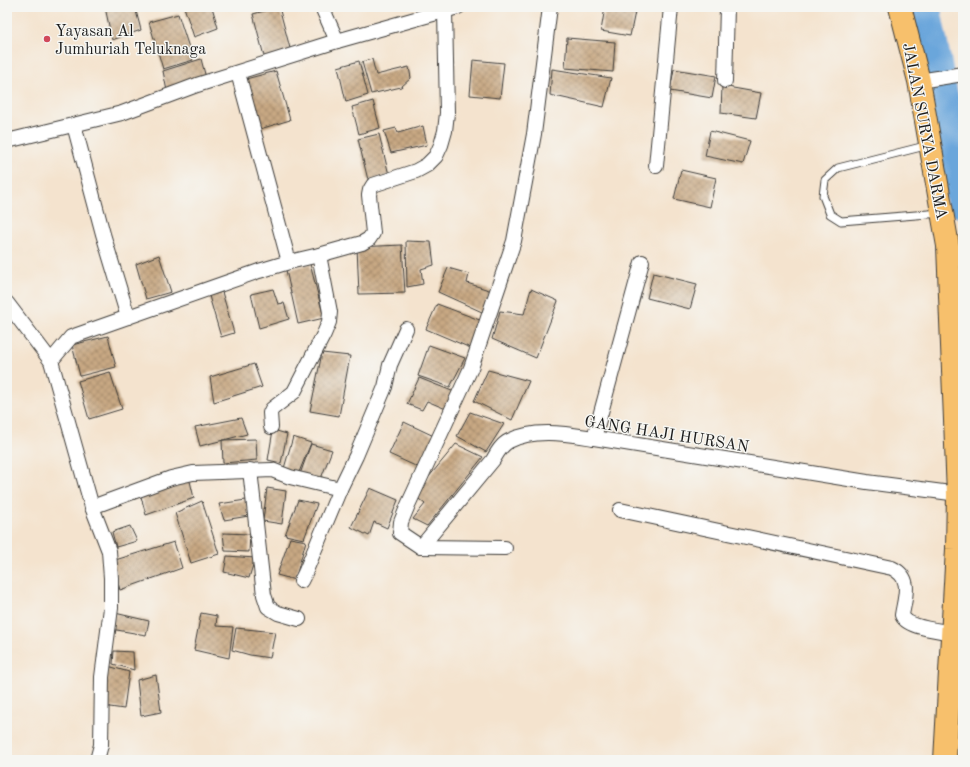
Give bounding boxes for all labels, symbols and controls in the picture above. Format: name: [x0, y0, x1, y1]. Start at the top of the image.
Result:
place label: Yayasan Al Jumhuriah Teluknaga: [55, 24, 206, 58]
marker: Yayasan Al Jumhuriah Teluknaga: [42, 34, 52, 44]
street label: JALAN SURYA DARMA: [899, 42, 949, 221]
street label: GANG HAJI HURSAN: [583, 414, 750, 456]

